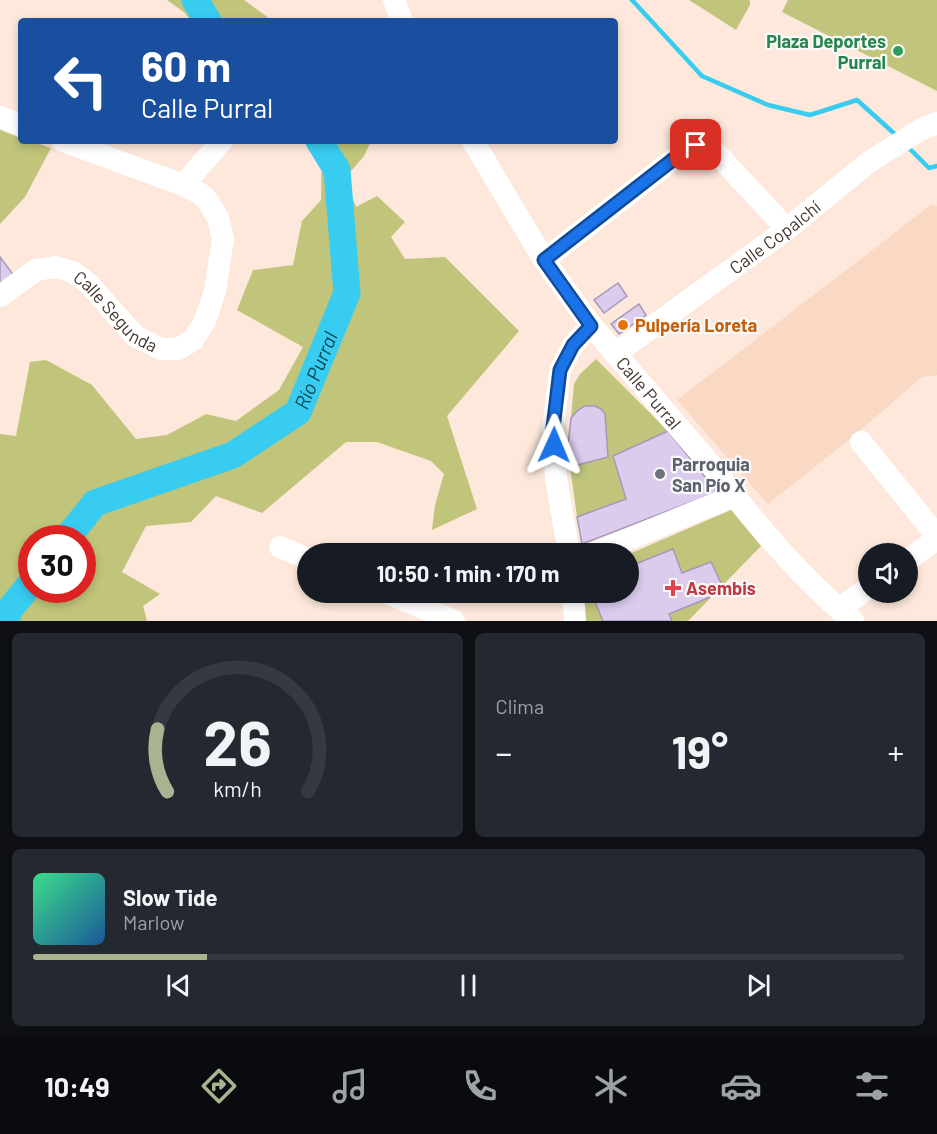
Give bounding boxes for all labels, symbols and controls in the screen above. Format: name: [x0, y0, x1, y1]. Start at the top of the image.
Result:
place label: Plaza Deportes Purral: [766, 30, 886, 73]
text: 60 m: [141, 40, 231, 90]
icon: left: [42, 42, 120, 120]
marker: Plaza Deportes Purral: [891, 44, 905, 58]
text: Calle Purral: [141, 91, 273, 123]
pin: [670, 119, 721, 170]
icon: arrive: [679, 128, 712, 161]
street label: Calle Copalchí: [725, 195, 825, 278]
street label: Calle Segunda: [70, 266, 161, 357]
place label: Pulpería Loreta: [635, 314, 757, 336]
marker: Pulpería Loreta: [616, 318, 630, 332]
water label: Río Purral: [289, 328, 342, 412]
street label: Calle Purral: [612, 352, 686, 433]
position arrow: [522, 413, 586, 477]
place label: Parroquia San Pío X: [672, 453, 750, 496]
marker: Parroquia San Pío X: [653, 467, 667, 481]
speed limit sign: 30: [18, 525, 96, 603]
map controls: [858, 543, 918, 603]
button: sound: [858, 543, 918, 603]
text: 10:50 · 1 min · 170 m: [377, 560, 559, 586]
place label: Asembis: [686, 577, 756, 599]
marker: Asembis: [664, 579, 682, 597]
text: Clima: [496, 694, 544, 718]
text: 26: [203, 704, 271, 778]
text: 19°: [671, 724, 728, 778]
text: −: [496, 732, 512, 772]
text: +: [888, 732, 904, 772]
text: km/h: [213, 776, 262, 801]
text: Slow Tide: [123, 884, 218, 910]
text: Marlow: [123, 910, 184, 934]
icon: previous: [162, 969, 195, 1002]
icon: pause: [452, 969, 485, 1002]
icon: next: [742, 969, 775, 1002]
icon: directions: [198, 1065, 240, 1107]
icon: music: [329, 1065, 371, 1107]
icon: phone: [459, 1065, 501, 1107]
icon: climate: [590, 1065, 632, 1107]
icon: car: [720, 1065, 762, 1107]
icon: filters: [851, 1065, 893, 1107]
text: 10:49: [44, 1070, 110, 1102]

